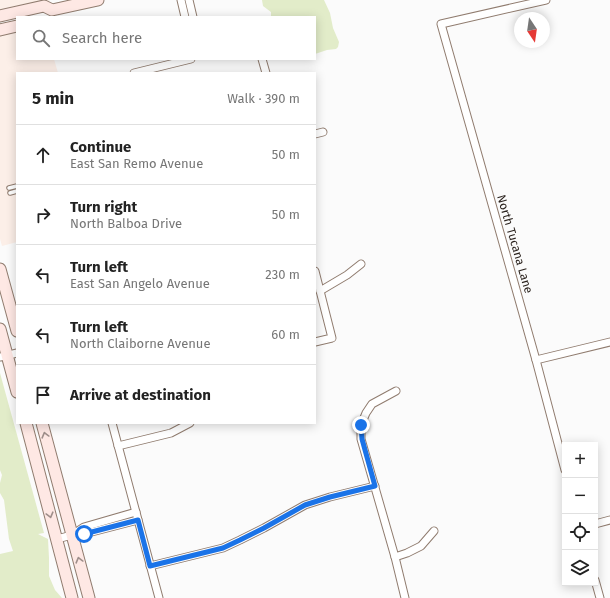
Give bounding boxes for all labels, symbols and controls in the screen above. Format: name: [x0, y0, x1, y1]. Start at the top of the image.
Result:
north arrow: [514, 12, 550, 48]
search box: [16, 16, 316, 60]
icon: search: [30, 27, 52, 49]
text: Search here: [62, 29, 142, 47]
text: 5 min: [32, 88, 74, 109]
text: Walk · 390 m: [227, 91, 300, 106]
text: Continue: [70, 138, 131, 156]
icon: ahead: [32, 144, 54, 166]
text: 50 m: [272, 147, 300, 162]
text: East San Remo Avenue: [70, 156, 203, 171]
street label: North Tucana Lane: [494, 193, 536, 295]
text: Turn right: [70, 198, 137, 216]
icon: right: [32, 204, 54, 226]
text: 50 m: [272, 207, 300, 222]
text: North Balboa Drive: [70, 216, 182, 231]
text: Turn left: [70, 258, 128, 276]
icon: left: [32, 264, 54, 286]
text: 230 m: [265, 267, 300, 282]
text: East San Angelo Avenue: [70, 276, 210, 291]
text: Turn left: [70, 318, 128, 336]
icon: left: [32, 324, 54, 346]
text: 60 m: [271, 327, 300, 342]
text: North Claiborne Avenue: [70, 336, 211, 351]
icon: arrive: [32, 384, 54, 406]
text: Arrive at destination: [70, 386, 211, 404]
route end: [352, 416, 370, 434]
one-way arrow: [41, 432, 50, 439]
map controls: [562, 442, 598, 586]
button: +: [562, 442, 598, 478]
button: −: [562, 478, 598, 514]
one-way arrow: [46, 512, 54, 518]
button: locate: [562, 514, 598, 550]
route start: [75, 525, 93, 543]
button: layers: [562, 550, 598, 586]
one-way arrow: [75, 557, 83, 564]

